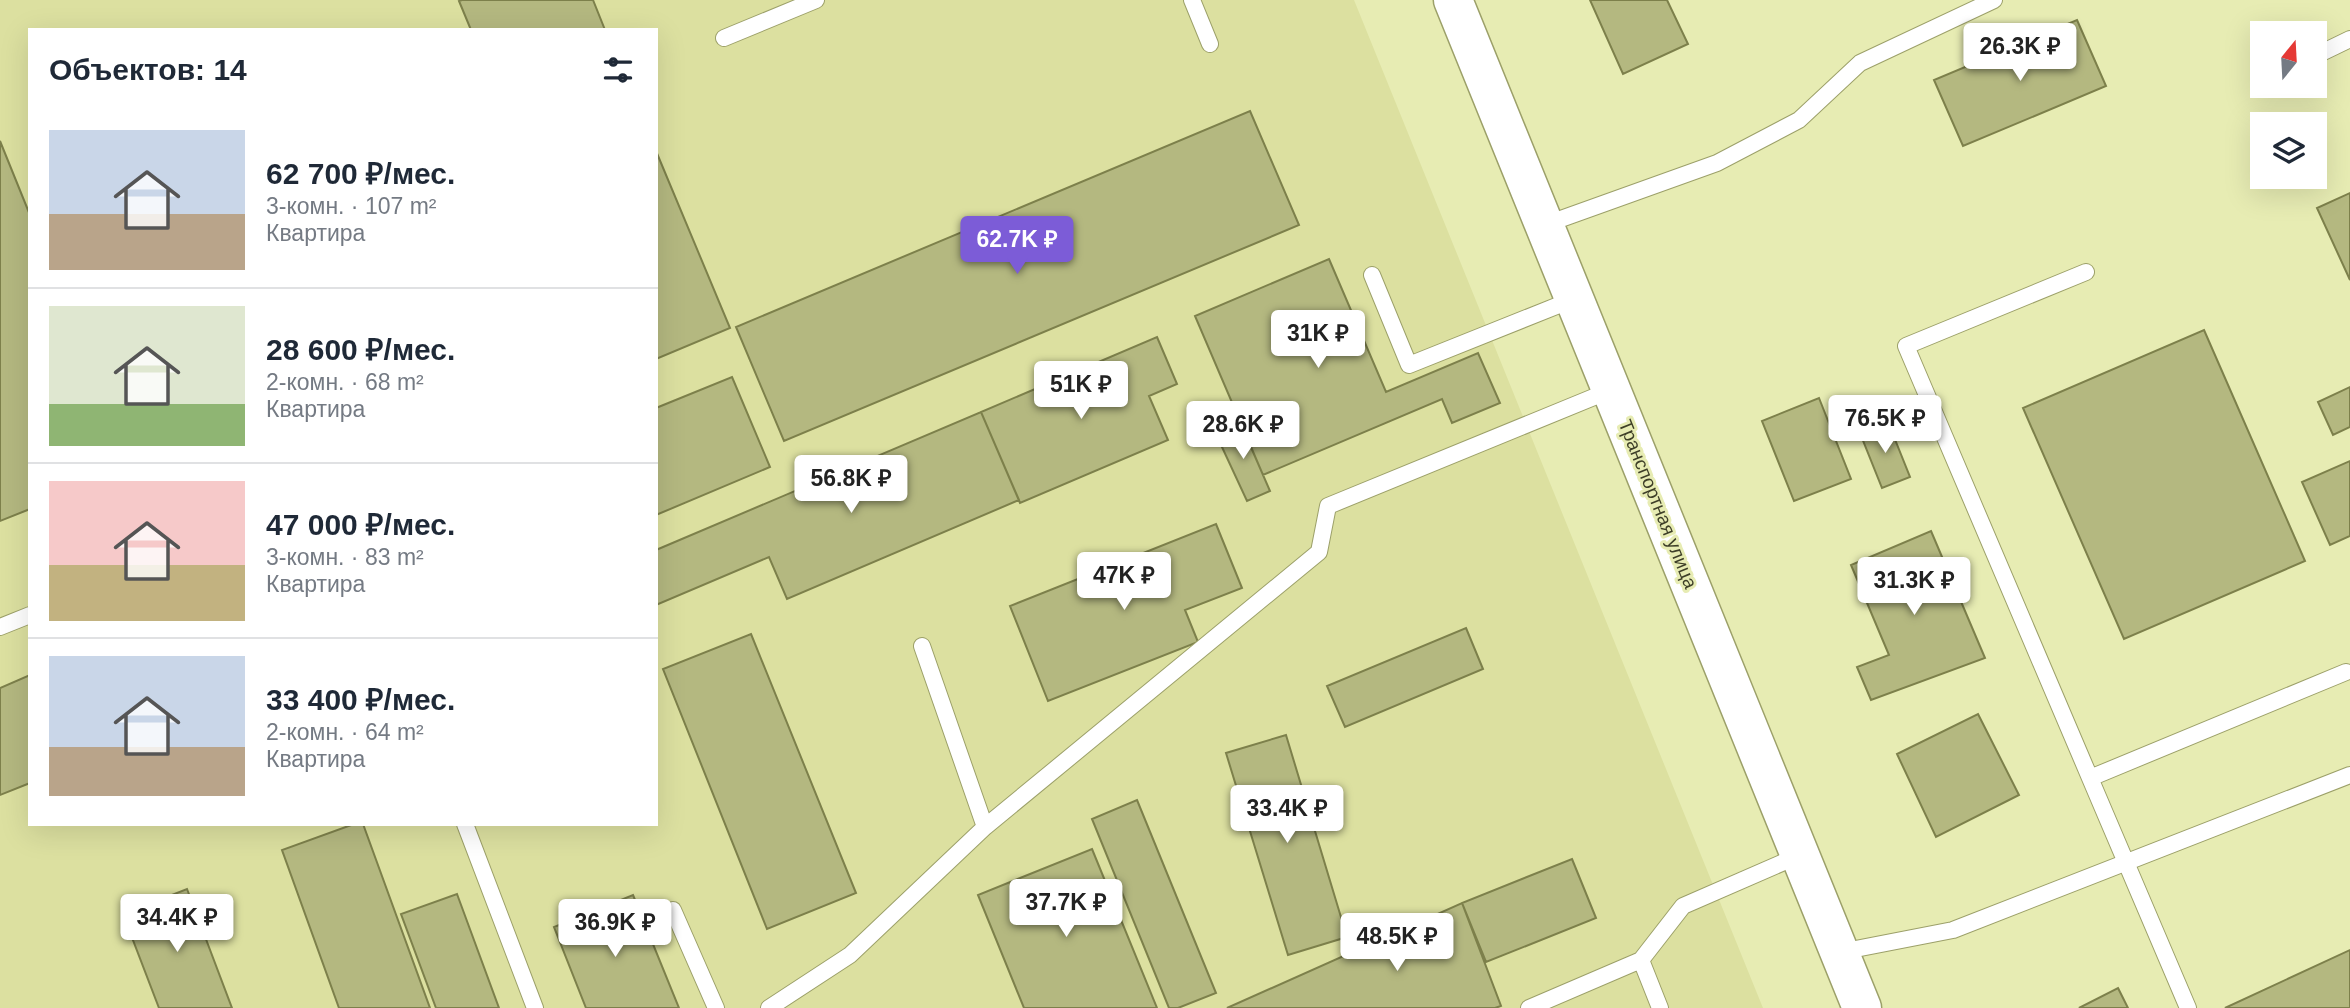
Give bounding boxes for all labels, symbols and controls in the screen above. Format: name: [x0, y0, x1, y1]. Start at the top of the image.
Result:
north arrow: [2250, 21, 2328, 98]
map controls: [2250, 21, 2327, 189]
pin: 26.3K ₽: [1955, 24, 2085, 83]
text: 26.3K ₽: [1979, 33, 2061, 59]
icon: filters: [599, 51, 637, 89]
text: Объектов: 14: [49, 53, 247, 86]
button: layers: [2250, 112, 2327, 189]
text: 62 700 ₽/мес.: [266, 157, 455, 190]
icon: home: [105, 158, 189, 242]
text: 3-комн. · 107 m²: [266, 193, 437, 219]
pin: 62.7K ₽: [952, 216, 1082, 276]
text: Квартира: [266, 220, 365, 246]
text: 62.7K ₽: [976, 226, 1058, 252]
pin: 31K ₽: [1269, 310, 1367, 370]
text: 31K ₽: [1287, 320, 1349, 346]
text: 28 600 ₽/мес.: [266, 333, 455, 366]
icon: home: [105, 334, 189, 418]
pin: 51K ₽: [1032, 362, 1130, 421]
text: 2-комн. · 68 m²: [266, 369, 424, 395]
text: 51K ₽: [1050, 371, 1112, 397]
text: Квартира: [266, 396, 365, 422]
pin: 76.5K ₽: [1820, 396, 1950, 455]
pin: 28.6K ₽: [1178, 402, 1308, 461]
text: 76.5K ₽: [1844, 405, 1926, 431]
text: 28.6K ₽: [1202, 411, 1284, 437]
street label: Транспортная улица: [1615, 417, 1702, 592]
pin: 56.8K ₽: [786, 456, 916, 515]
text: 56.8K ₽: [810, 465, 892, 491]
text: 47 000 ₽/мес.: [266, 508, 455, 541]
icon: home: [105, 509, 189, 593]
text: 3-комн. · 83 m²: [266, 544, 424, 570]
pin: 47K ₽: [1075, 552, 1173, 612]
pin: 31.3K ₽: [1849, 558, 1979, 617]
text: 47K ₽: [1093, 562, 1155, 588]
text: 31.3K ₽: [1873, 567, 1955, 593]
text: Квартира: [266, 571, 365, 597]
text: 33 400 ₽/мес.: [266, 683, 455, 716]
icon: home: [105, 684, 189, 768]
text: 2-комн. · 64 m²: [266, 719, 424, 745]
text: Квартира: [266, 746, 365, 772]
pin: 33.4K ₽: [1222, 786, 1352, 845]
text: 33.4K ₽: [1246, 795, 1328, 821]
pin: 37.7K ₽: [1001, 880, 1131, 939]
text: 37.7K ₽: [1025, 889, 1107, 915]
pin: 34.4K ₽: [112, 894, 242, 954]
pin: 36.9K ₽: [550, 900, 680, 959]
text: 34.4K ₽: [136, 904, 218, 930]
text: 36.9K ₽: [574, 909, 656, 935]
pin: 48.5K ₽: [1332, 914, 1462, 973]
text: 48.5K ₽: [1356, 923, 1438, 949]

